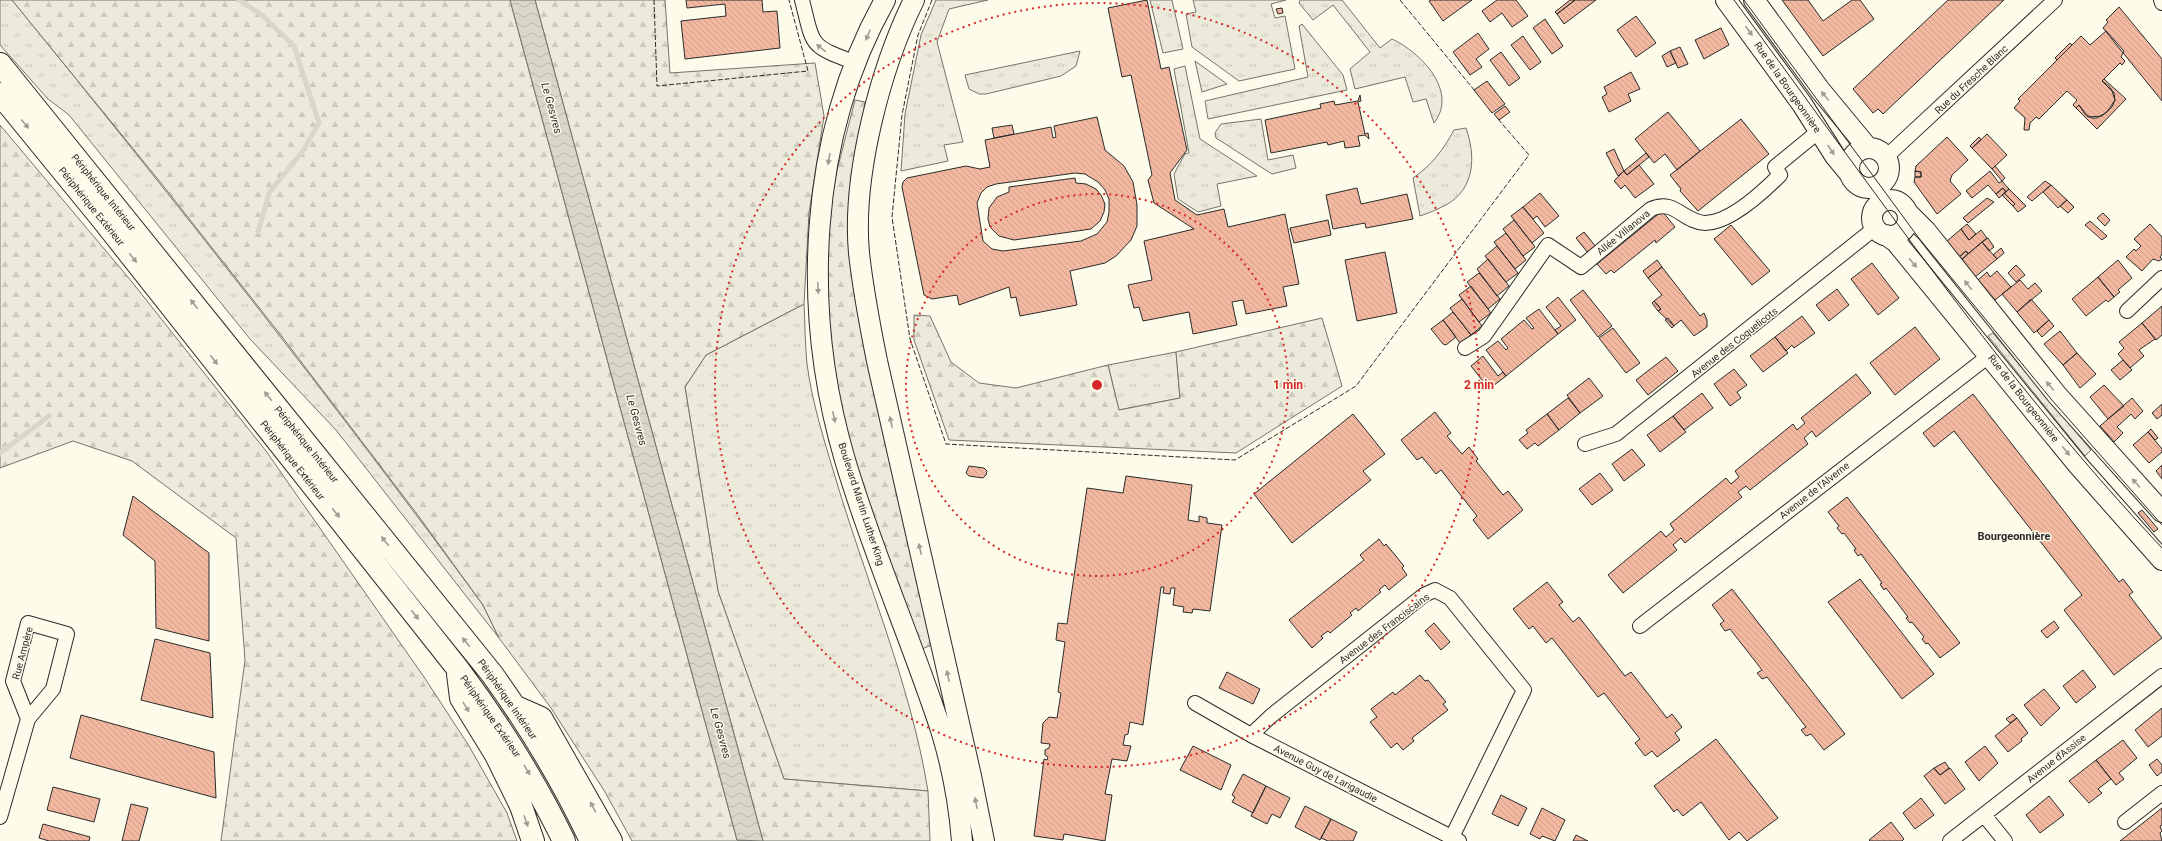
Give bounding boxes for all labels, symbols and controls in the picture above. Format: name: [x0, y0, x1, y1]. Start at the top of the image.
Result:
one-way arrow: [1744, 26, 1753, 37]
one-way arrow: [864, 30, 870, 42]
street label: Rue de la Bourgeonnière: [1752, 40, 1823, 135]
one-way arrow: [815, 43, 826, 52]
street label: Rue du Fresche Blanc: [1933, 43, 2010, 116]
water label: Le Gesvres: [538, 81, 565, 136]
one-way arrow: [1821, 91, 1830, 101]
one-way arrow: [20, 119, 29, 130]
one-way arrow: [1827, 144, 1835, 155]
street label: Périphérique Intérieur: [69, 152, 138, 233]
one-way arrow: [826, 153, 832, 165]
street label: Périphérique Extérieur: [57, 165, 127, 248]
street label: Allée Villanova: [1595, 208, 1652, 257]
one-way arrow: [129, 252, 138, 263]
one-way arrow: [1909, 258, 1918, 268]
one-way arrow: [1964, 279, 1972, 290]
one-way arrow: [815, 282, 821, 295]
one-way arrow: [190, 299, 199, 309]
street label: Avenue des Coquelicots: [1689, 305, 1780, 380]
street label: Rue de la Bourgeonnière: [1986, 352, 2061, 444]
one-way arrow: [210, 354, 218, 365]
centre of rings: [1090, 378, 1104, 392]
text: 1 min: [1273, 378, 1303, 392]
text: 2 min: [1464, 378, 1494, 392]
one-way arrow: [2045, 380, 2054, 391]
one-way arrow: [264, 391, 273, 402]
water label: Le Gesvres: [623, 393, 650, 448]
street label: Périphérique Intérieur: [272, 404, 341, 485]
one-way arrow: [832, 411, 838, 423]
one-way arrow: [888, 416, 894, 428]
street label: Périphérique Extérieur: [258, 418, 327, 503]
street label: Boulevard Martin Luther King: [836, 441, 887, 567]
one-way arrow: [2062, 445, 2070, 456]
street label: Avenue de l'Alverne: [1777, 460, 1851, 521]
one-way arrow: [2131, 478, 2141, 488]
one-way arrow: [331, 507, 340, 518]
district label: Bourgeonnière: [1978, 530, 2050, 543]
one-way arrow: [381, 536, 389, 547]
one-way arrow: [916, 543, 922, 555]
street label: Avenue des Franciscains: [1337, 591, 1432, 666]
one-way arrow: [411, 610, 420, 621]
street label: Rue Ampère: [10, 625, 35, 681]
one-way arrow: [462, 637, 471, 648]
street label: Périphérique Intérieur: [476, 657, 540, 742]
one-way arrow: [945, 670, 951, 682]
street label: Périphérique Extérieur: [458, 673, 524, 760]
one-way arrow: [462, 701, 470, 712]
water label: Le Gesvres: [707, 706, 734, 761]
street label: Avenue d'Assise: [2025, 732, 2088, 785]
street label: Avenue Guy de Larigaudie: [1272, 743, 1379, 804]
one-way arrow: [524, 764, 531, 776]
one-way arrow: [973, 797, 979, 809]
one-way arrow: [590, 801, 596, 813]
one-way arrow: [524, 816, 530, 828]

